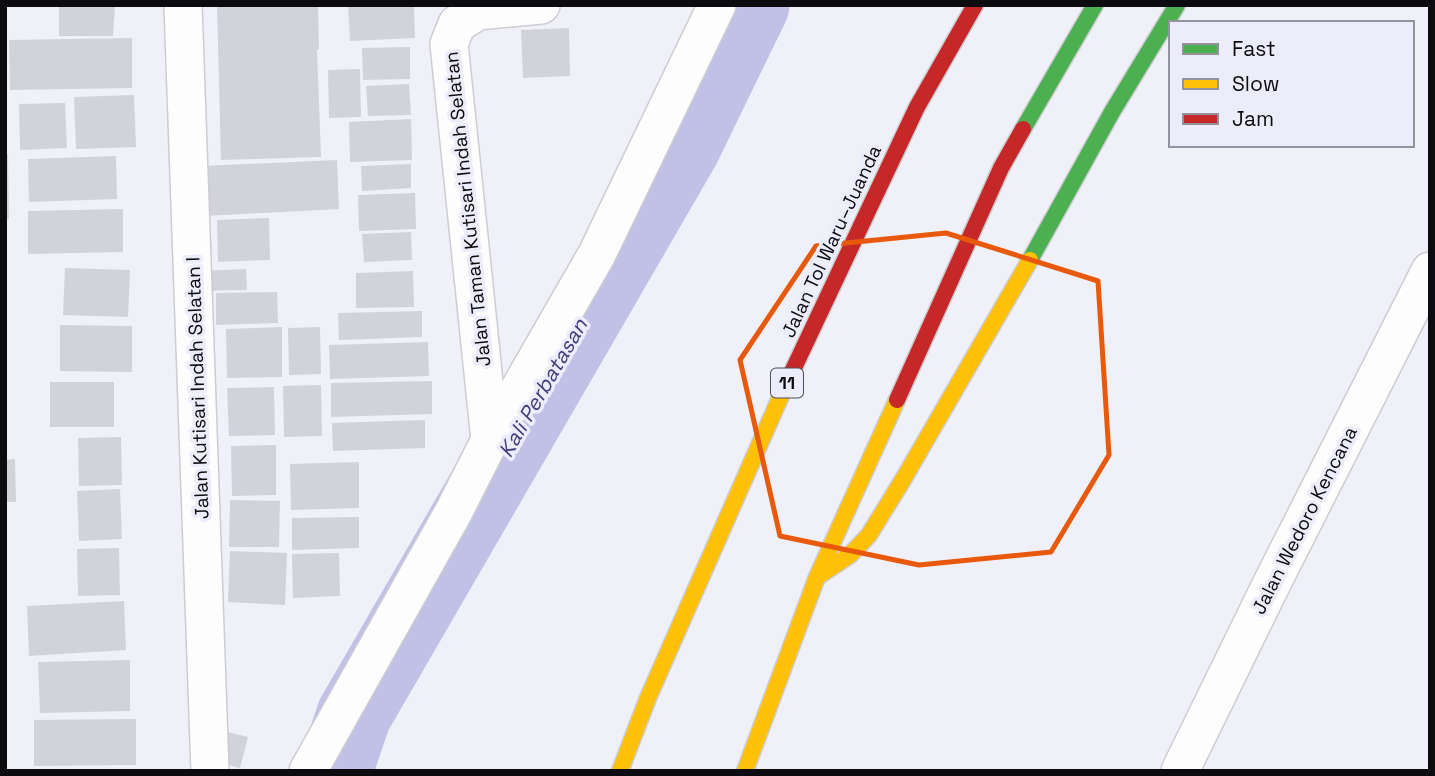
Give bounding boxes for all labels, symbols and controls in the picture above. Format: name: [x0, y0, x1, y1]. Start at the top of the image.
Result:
legend: [1169, 21, 1414, 147]
text: Fast: [1232, 35, 1276, 62]
street label: Jalan Taman Kutisari Indah Selatan: [439, 50, 496, 368]
text: Slow: [1232, 70, 1280, 97]
text: Jam: [1232, 105, 1274, 132]
street label: Jalan Tol Waru–Juanda: [776, 141, 887, 341]
street label: Jalan Kutisari Indah Selatan I: [180, 256, 215, 520]
water label: Kali Perbatasan: [492, 313, 594, 462]
road number: 11: [771, 368, 803, 398]
street label: Jalan Wedoro Kencana: [1246, 422, 1363, 618]

